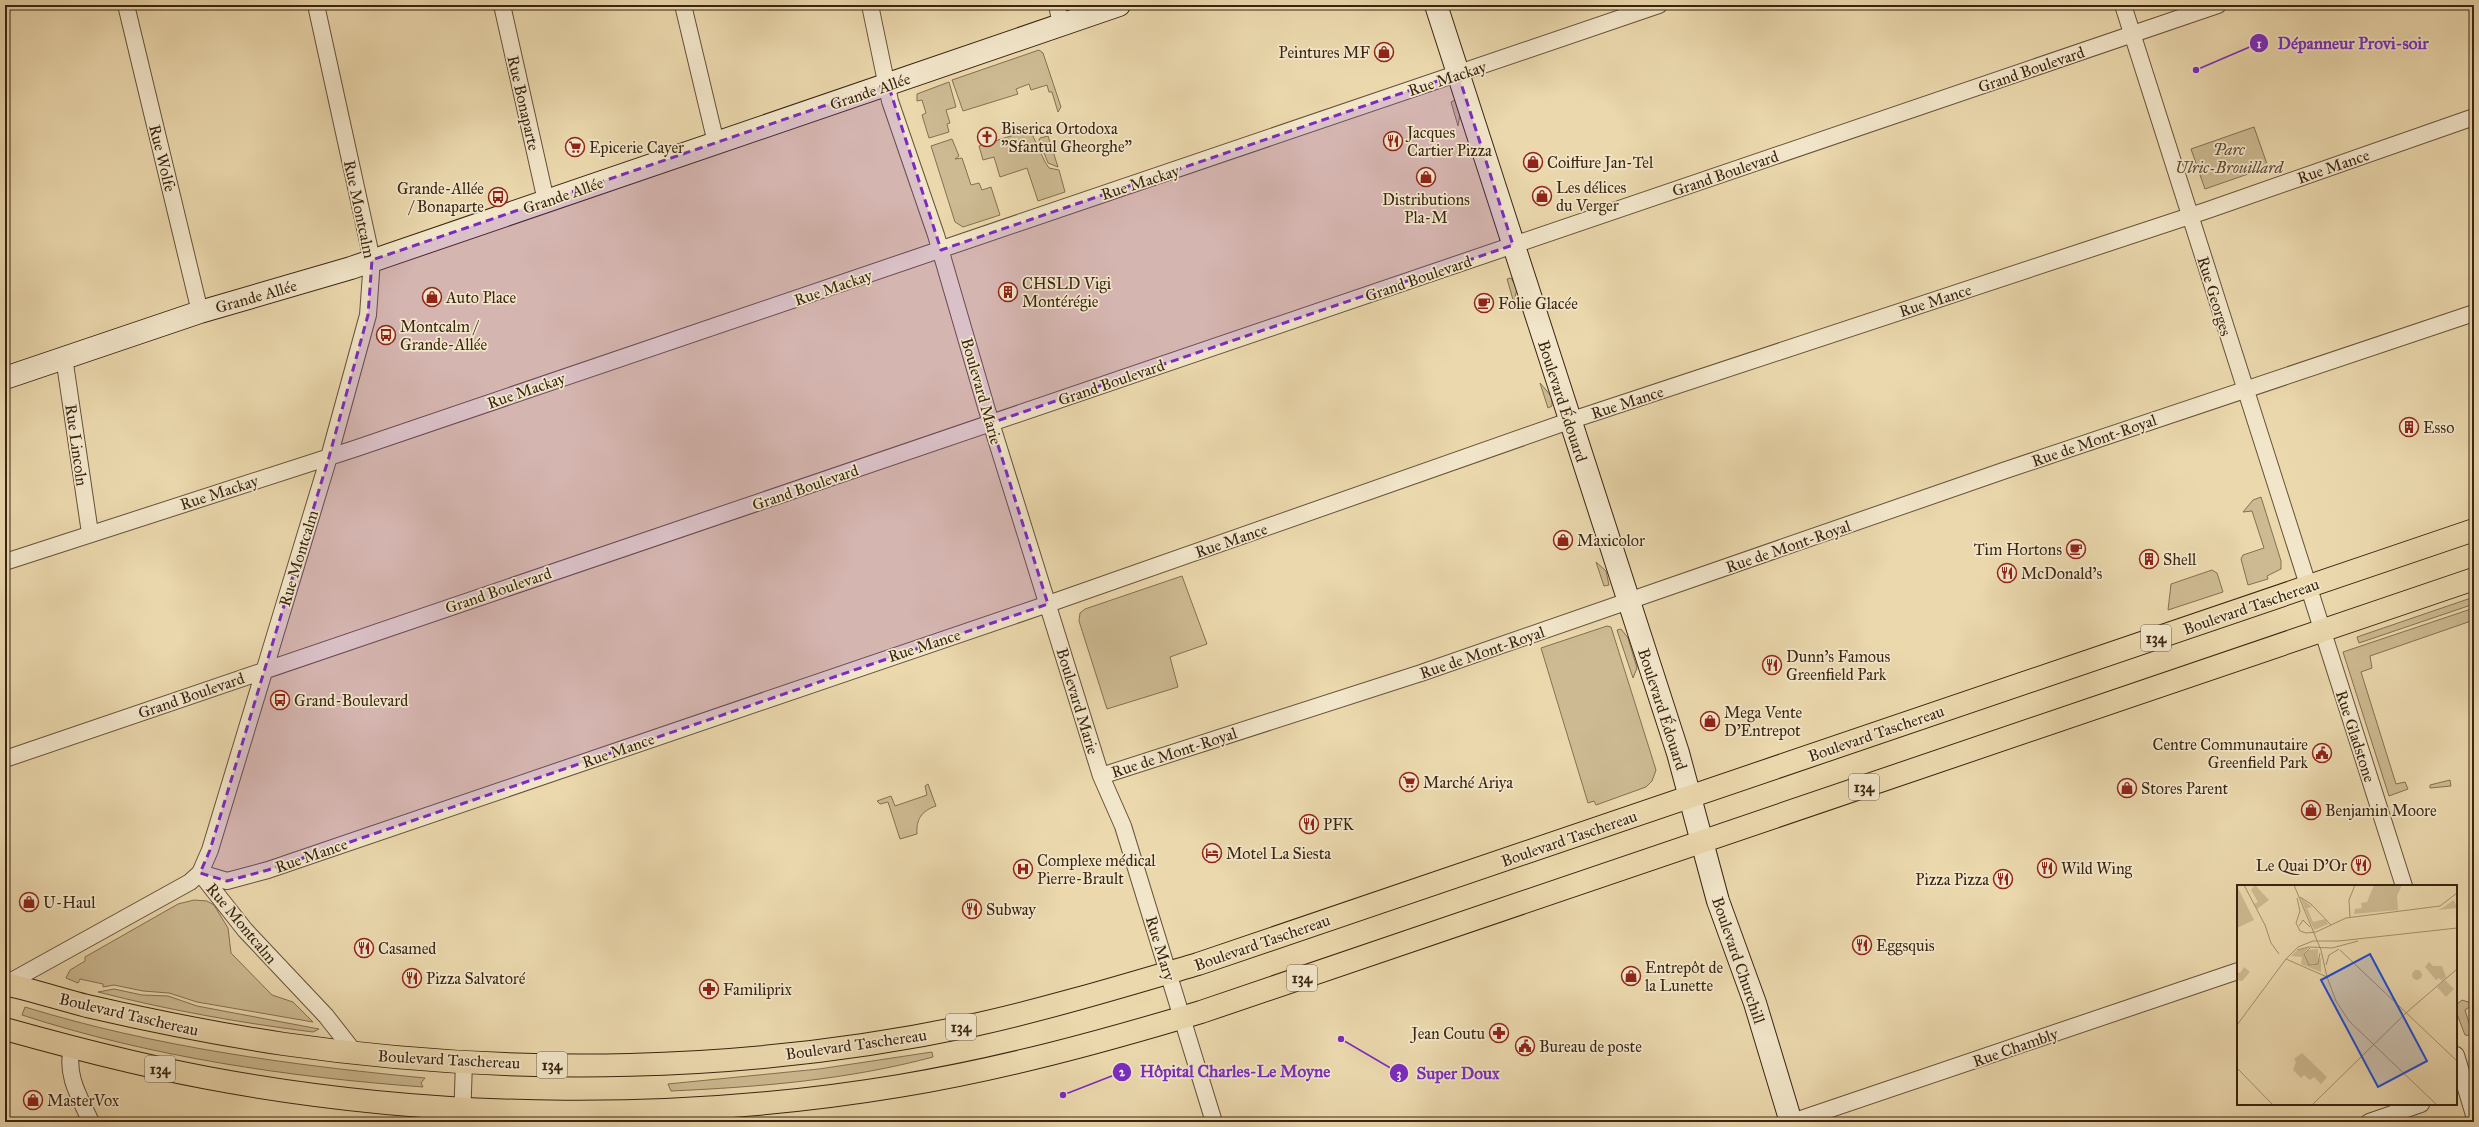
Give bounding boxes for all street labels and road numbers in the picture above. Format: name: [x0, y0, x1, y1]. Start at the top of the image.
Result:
street label: Grand Boulevard: [1976, 42, 2087, 97]
street label: Rue Bonaparte: [503, 54, 544, 153]
street label: Rue Mackay: [1406, 57, 1489, 100]
street label: Grande Allée: [827, 69, 913, 114]
street label: Rue Wolfe: [145, 123, 180, 194]
street label: Rue Mance: [2295, 145, 2372, 188]
street label: Grand Boulevard: [1670, 146, 1781, 201]
street label: Rue Montcalm: [340, 158, 379, 260]
street label: Rue Mackay: [1099, 161, 1182, 204]
street label: Grande Allée: [520, 173, 606, 218]
street label: Grand Boulevard: [1363, 251, 1474, 306]
street label: Rue Georges: [2192, 254, 2236, 339]
street label: Rue Mackay: [792, 265, 875, 310]
street label: Grande Allée: [213, 276, 299, 317]
street label: Rue Mance: [1897, 280, 1974, 321]
street label: Boulevard Marie: [957, 336, 1006, 447]
street label: Boulevard Édouard: [1534, 337, 1593, 464]
street label: Grand Boulevard: [1056, 355, 1167, 410]
street label: Rue Mackay: [485, 368, 568, 413]
street label: Rue Mance: [1589, 382, 1666, 423]
street label: Rue Lincoln: [61, 403, 92, 488]
street label: Rue de Mont-Royal: [2029, 410, 2160, 471]
street label: Grand Boulevard: [750, 460, 861, 515]
street label: Rue Mackay: [178, 471, 261, 514]
street label: Rue Montcalm: [275, 507, 322, 609]
street label: Rue de Mont-Royal: [1723, 516, 1854, 577]
street label: Rue Mance: [1193, 519, 1270, 562]
street label: Grand Boulevard: [443, 563, 554, 618]
street label: Boulevard Taschereau: [2181, 574, 2322, 639]
street label: Rue de Mont-Royal: [1417, 622, 1548, 683]
street label: Rue Mance: [886, 625, 963, 666]
road number: 134: [2141, 625, 2171, 651]
street label: Boulevard Édouard: [1634, 645, 1693, 772]
street label: Boulevard Marie: [1052, 646, 1103, 757]
street label: Grand Boulevard: [136, 668, 247, 723]
street label: Rue Gladstone: [2332, 688, 2379, 785]
street label: Boulevard Taschereau: [1806, 701, 1947, 766]
street label: Rue de Mont-Royal: [1109, 723, 1240, 782]
street label: Rue Mance: [580, 729, 657, 772]
road number: 134: [1849, 774, 1879, 800]
street label: Boulevard Taschereau: [1499, 806, 1640, 871]
street label: Rue Mance: [273, 834, 350, 877]
street label: Rue Montcalm: [202, 879, 281, 968]
street label: Boulevard Churchill: [1708, 894, 1769, 1027]
street label: Boulevard Taschereau: [1192, 910, 1333, 975]
street label: Rue Mary: [1142, 914, 1179, 983]
road number: 134: [1287, 965, 1317, 991]
street label: Boulevard Taschereau: [57, 989, 201, 1040]
road number: 134: [946, 1014, 976, 1040]
street label: Rue Chambly: [1970, 1024, 2061, 1071]
street label: Boulevard Taschereau: [784, 1025, 928, 1064]
street label: Boulevard Taschereau: [377, 1046, 521, 1073]
road number: 134: [537, 1052, 567, 1078]
road number: 134: [145, 1056, 175, 1082]

